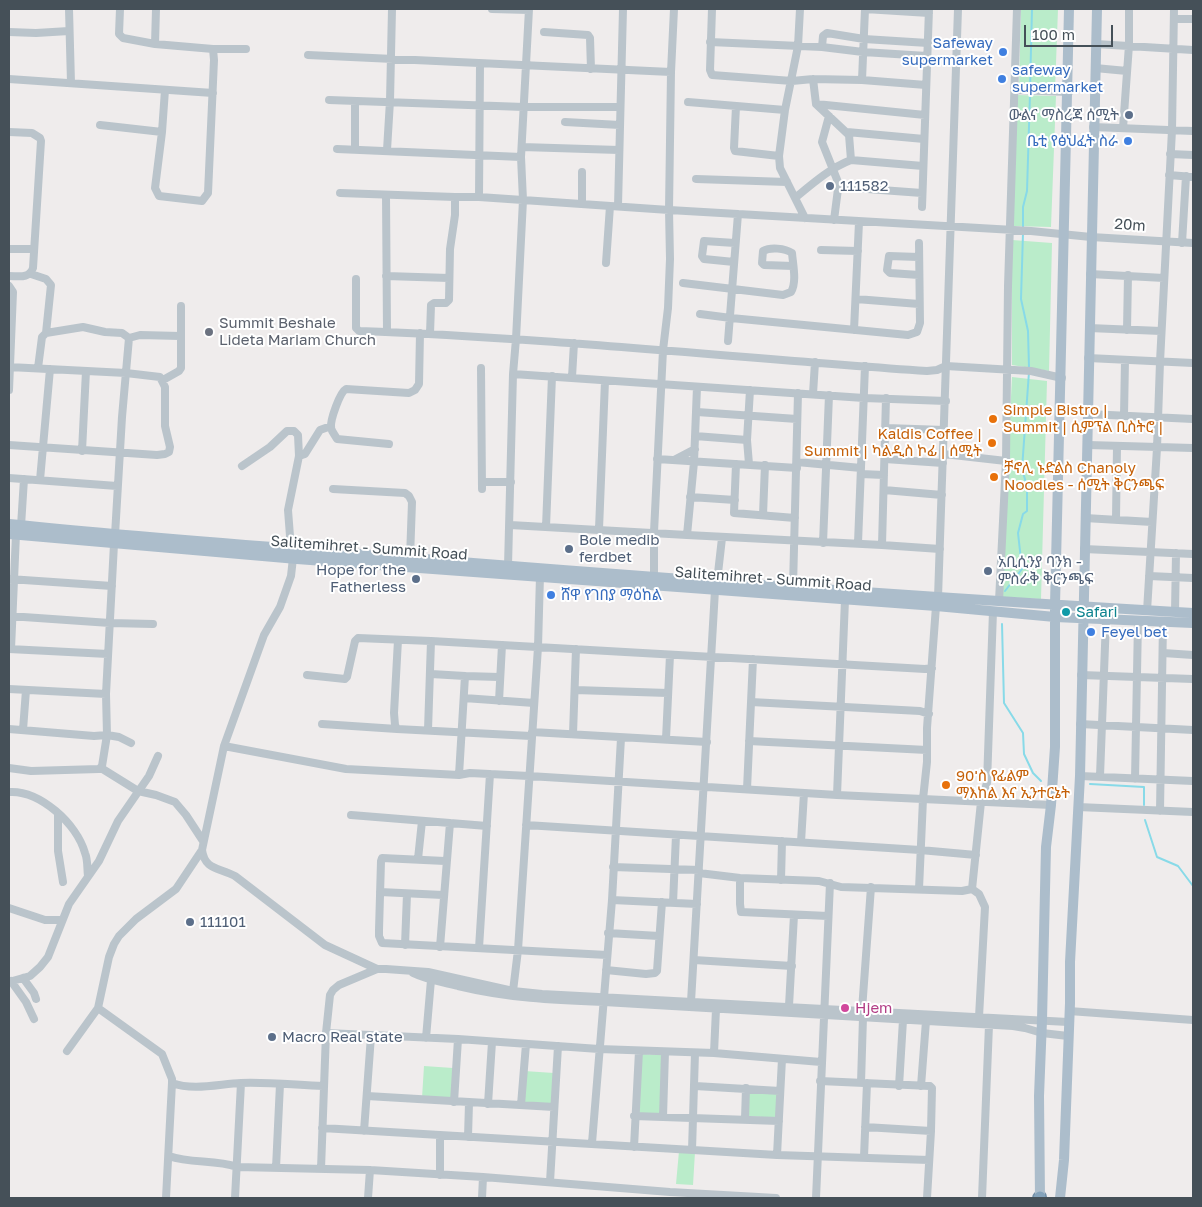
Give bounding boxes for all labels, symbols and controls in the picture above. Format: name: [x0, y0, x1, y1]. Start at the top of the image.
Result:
scale bar: [1027, 15, 1116, 47]
text: 100 m: [1032, 25, 1075, 43]
place label: Safeway supermarket: [902, 34, 993, 69]
marker: Safeway supermarket: [997, 46, 1009, 58]
place label: safeway supermarket: [1012, 61, 1103, 96]
marker: safeway supermarket: [996, 73, 1008, 85]
place label: ውልና ማስረጃ ሰሚት: [1009, 106, 1119, 124]
marker: ውልና ማስረጃ ሰሚት: [1123, 109, 1135, 121]
place label: ቤቲ የፅህፈት ስራ: [1027, 132, 1118, 150]
marker: ቤቲ የፅህፈት ስራ: [1122, 135, 1134, 147]
place label: 111582: [840, 177, 888, 195]
marker: 111582: [824, 180, 836, 192]
street label: 20m: [1114, 215, 1146, 235]
place label: Summit Beshale Lideta Mariam Church: [219, 314, 376, 349]
marker: Summit Beshale Lideta Mariam Church: [203, 326, 215, 338]
place label: Simple Bistro | Summit | ሲምፕል ቢስትሮ |: [1003, 401, 1163, 436]
marker: Simple Bistro | Summit | ሲምፕል ቢስትሮ |: [987, 413, 999, 425]
place label: Kaldis Coffee | Summit | ካልዲስ ኮፊ | ሰሚት: [804, 425, 982, 460]
marker: Kaldis Coffee | Summit | ካልዲስ ኮፊ | ሰሚት: [986, 437, 998, 449]
place label: ቻኖሊ ኑድልስ Chanoly Noodles - ሰሚት ቅርንጫፍ: [1004, 459, 1164, 494]
marker: ቻኖሊ ኑድልስ Chanoly Noodles - ሰሚት ቅርንጫፍ: [988, 471, 1000, 483]
place label: Bole medib ferdbet: [579, 531, 660, 566]
street label: Salitemihret - Summit Road: [270, 532, 468, 564]
marker: Bole medib ferdbet: [563, 543, 575, 555]
place label: አቢሲንያ ባንክ - ምስራቅ ቅርንጫፍ: [998, 553, 1094, 588]
place label: Hope for the Fatherless: [316, 561, 406, 596]
street label: Salitemihret - Summit Road: [674, 563, 872, 595]
marker: አቢሲንያ ባንክ - ምስራቅ ቅርንጫፍ: [982, 565, 994, 577]
marker: Hope for the Fatherless: [410, 573, 422, 585]
place label: ሸዋ የገበያ ማዕከል: [561, 586, 662, 604]
marker: ሸዋ የገበያ ማዕከል: [545, 589, 557, 601]
place label: Safari: [1076, 603, 1118, 621]
marker: Safari: [1060, 606, 1072, 618]
place label: Feyel bet: [1101, 623, 1167, 641]
marker: Feyel bet: [1085, 626, 1097, 638]
place label: 90'ስ የፊልም ማእከል እና ኢንተርኔት: [956, 767, 1070, 802]
marker: 90'ስ የፊልም ማእከል እና ኢንተርኔት: [940, 779, 952, 791]
place label: 111101: [200, 913, 246, 931]
marker: 111101: [184, 916, 196, 928]
place label: Hjem: [855, 999, 892, 1017]
marker: Hjem: [839, 1002, 851, 1014]
place label: Macro Real state: [282, 1028, 403, 1046]
marker: Macro Real state: [266, 1031, 278, 1043]

